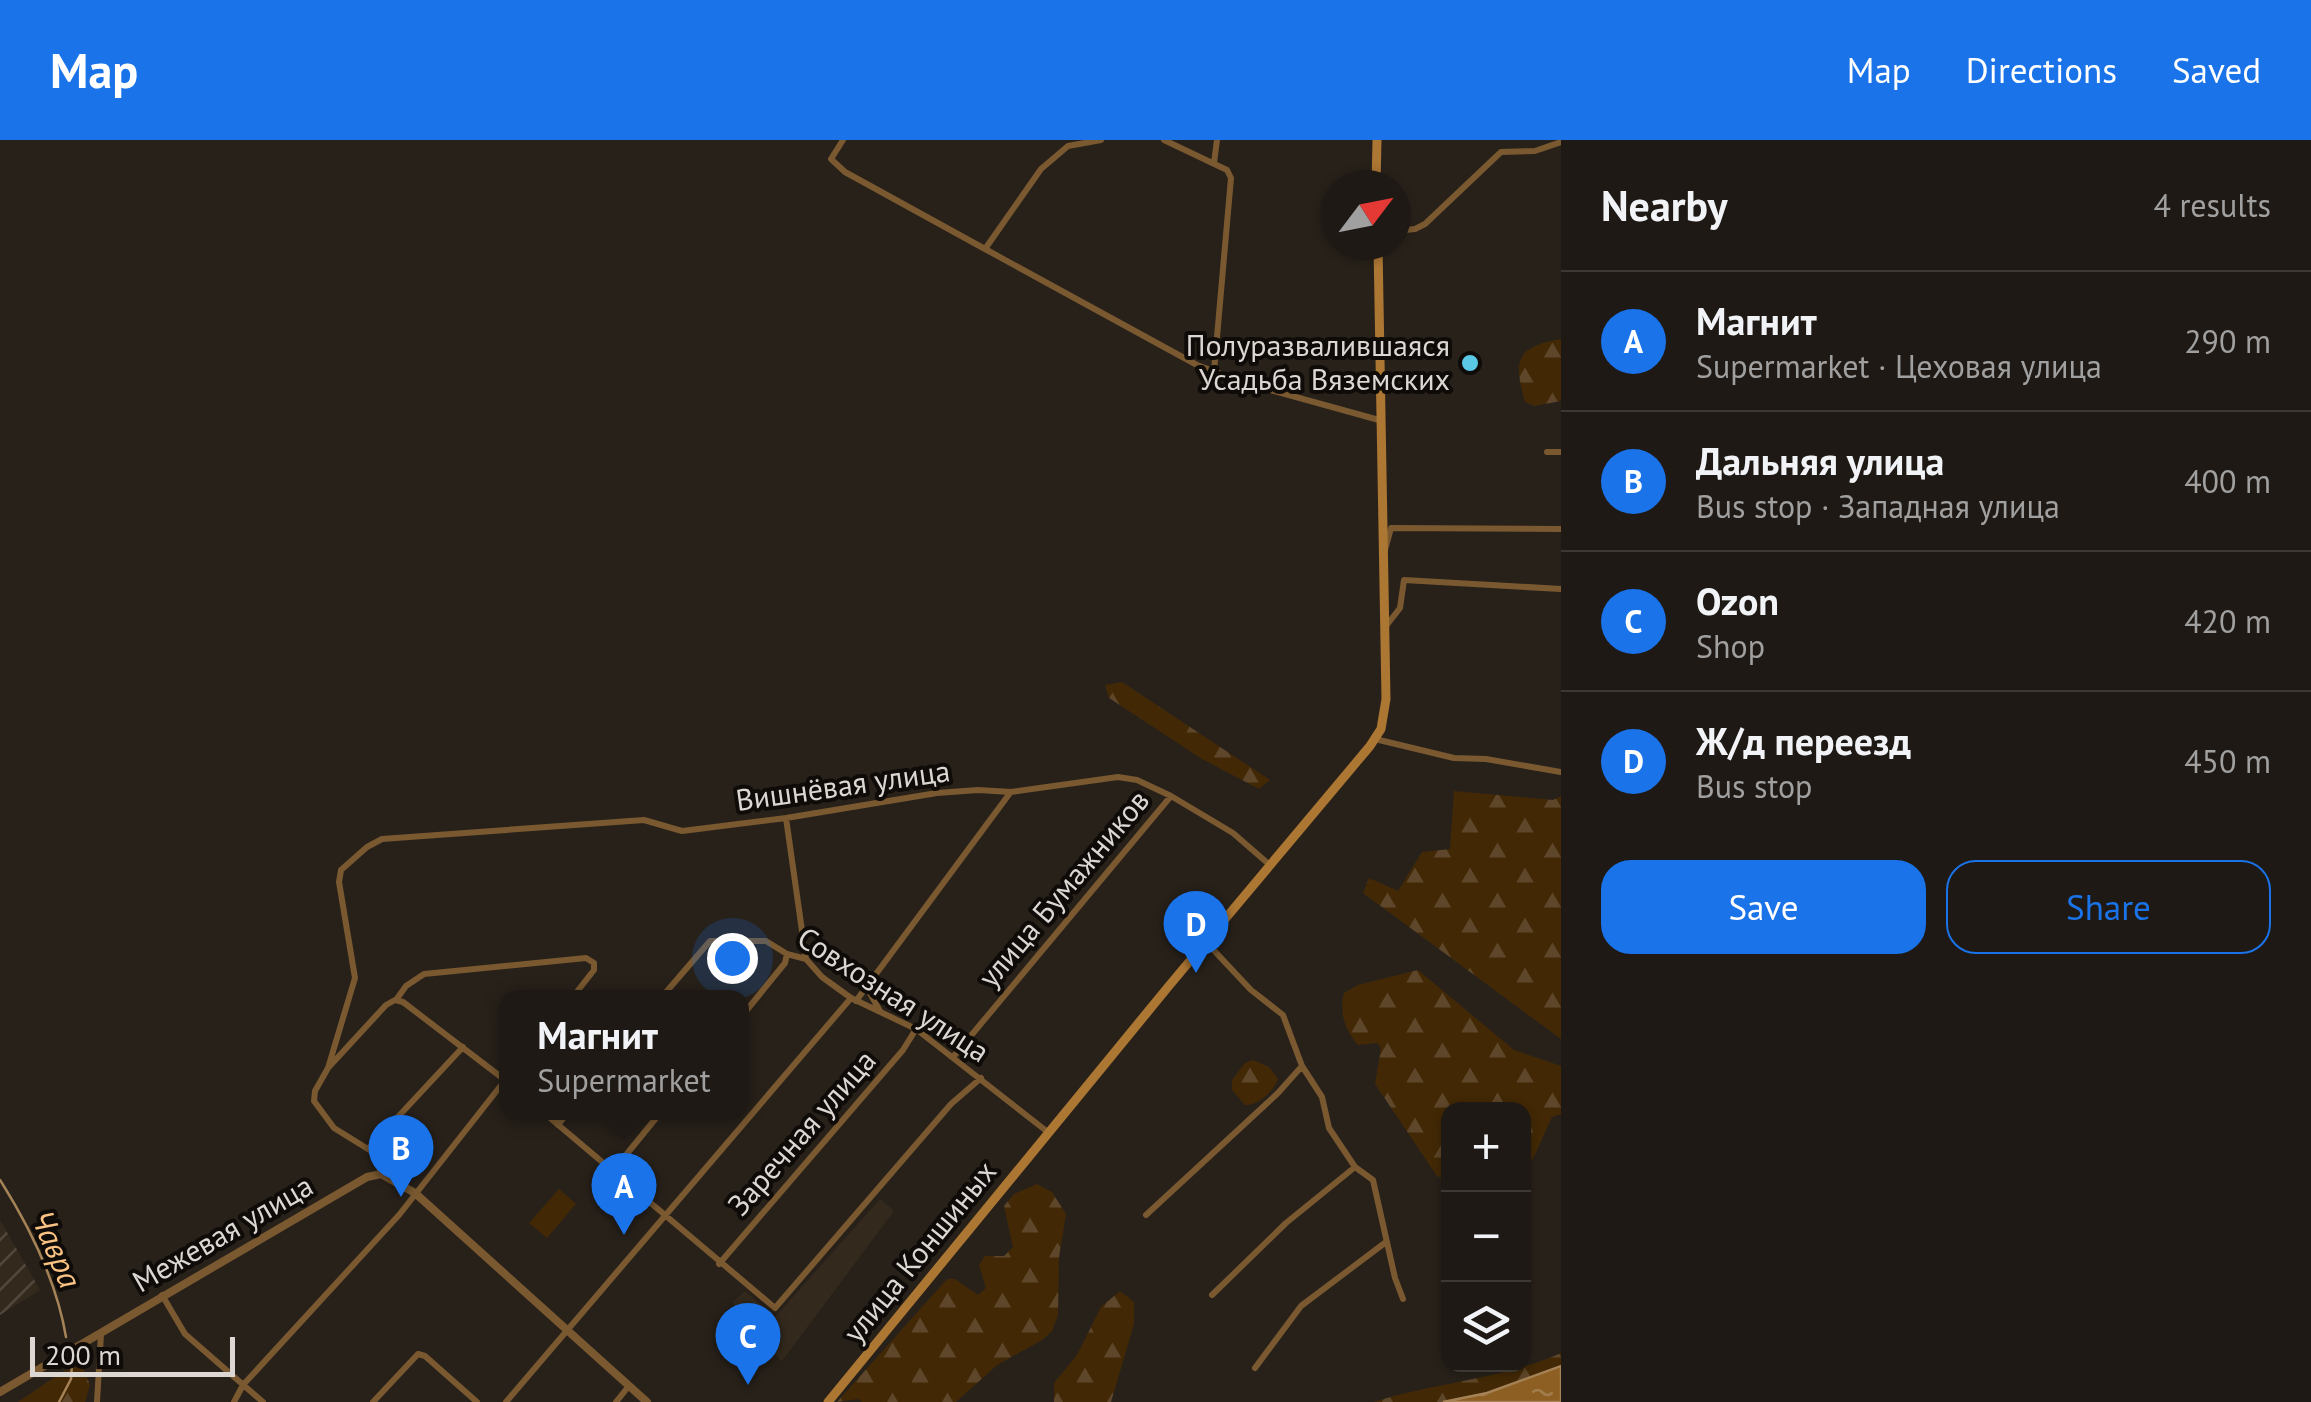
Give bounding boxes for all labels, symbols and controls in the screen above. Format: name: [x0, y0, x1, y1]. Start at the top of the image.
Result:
text: Map: [50, 39, 138, 101]
text: Map: [1847, 47, 1911, 93]
text: Directions: [1966, 47, 2117, 93]
text: Saved: [2172, 47, 2261, 93]
north arrow: [1321, 170, 1411, 260]
text: Nearby: [1601, 178, 1728, 233]
text: 4 results: [2153, 184, 2271, 226]
text: Магнит: [1696, 296, 1817, 345]
text: A: [1624, 320, 1643, 362]
text: 290 m: [2184, 320, 2271, 362]
place label: Полуразвалившаяся Усадьба Вяземских: [1186, 325, 1450, 398]
text: Supermarket · Цеховая улица: [1696, 345, 2102, 387]
marker: Полуразвалившаяся Усадьба Вяземских: [1459, 352, 1481, 374]
text: Дальняя улица: [1696, 436, 1944, 485]
text: B: [1624, 460, 1643, 502]
text: 400 m: [2184, 460, 2271, 502]
text: Bus stop · Западная улица: [1696, 485, 2060, 527]
text: Ozon: [1696, 576, 1779, 625]
text: C: [1625, 600, 1642, 642]
text: 420 m: [2184, 600, 2271, 642]
text: Shop: [1696, 625, 1765, 667]
text: Ж/д переезд: [1696, 716, 1911, 765]
text: D: [1623, 740, 1644, 782]
text: 450 m: [2184, 740, 2271, 782]
street label: Вишнёвая улица: [733, 750, 952, 819]
text: Bus stop: [1696, 765, 1812, 807]
street label: улица Бумажников: [969, 781, 1157, 995]
button: Save: [1601, 860, 1926, 954]
button: Share: [1946, 860, 2271, 954]
pin: D: [1164, 890, 1228, 973]
street label: Совхозная улица: [791, 917, 997, 1070]
your location: [707, 933, 758, 984]
popup: [499, 990, 749, 1120]
text: Магнит: [537, 1010, 658, 1059]
street label: Заречная улица: [718, 1041, 883, 1223]
text: Supermarket: [537, 1059, 711, 1101]
map controls: [1441, 1102, 1531, 1372]
button: +: [1441, 1102, 1531, 1192]
pin: B: [368, 1114, 434, 1197]
pin: A: [592, 1152, 656, 1235]
street label: улица Коншиных: [834, 1152, 1004, 1350]
street label: Межевая улица: [125, 1165, 319, 1300]
button: −: [1441, 1192, 1531, 1282]
water label: Чавра: [22, 1203, 92, 1294]
button: layers: [1441, 1282, 1531, 1372]
pin: C: [716, 1302, 780, 1385]
scale bar: [30, 1332, 235, 1376]
text: 200 m: [45, 1336, 121, 1373]

